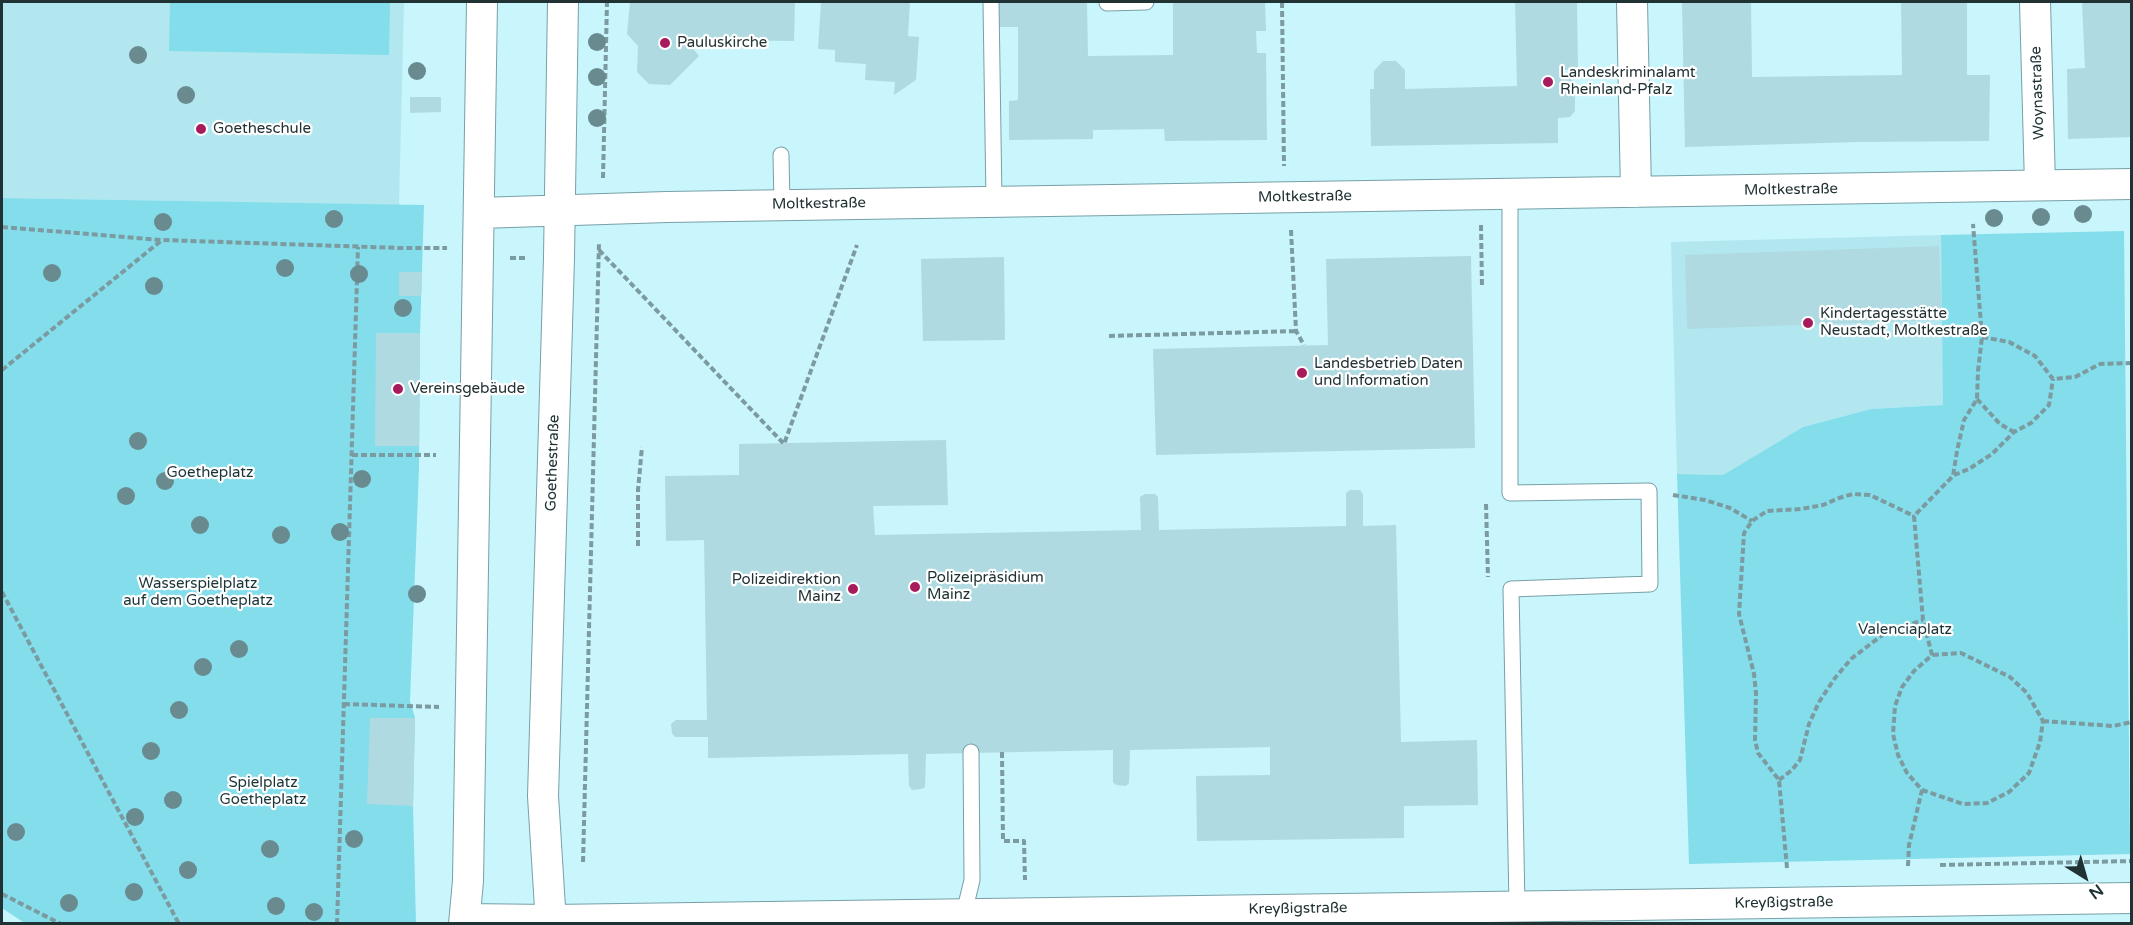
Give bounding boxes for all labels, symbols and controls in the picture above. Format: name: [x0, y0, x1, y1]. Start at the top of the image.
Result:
place label: Pauluskirche: [677, 34, 767, 52]
marker: Pauluskirche: [658, 36, 672, 50]
street label: Woynastraße: [2027, 46, 2049, 140]
place label: Landeskriminalamt Rheinland-Pfalz: [1560, 64, 1696, 99]
marker: Landeskriminalamt Rheinland-Pfalz: [1541, 75, 1555, 89]
place label: Goetheschule: [213, 120, 311, 138]
marker: Goetheschule: [194, 122, 208, 136]
street label: Moltkestraße: [1744, 180, 1838, 200]
street label: Moltkestraße: [1258, 187, 1352, 207]
street label: Moltkestraße: [772, 194, 866, 214]
place label: Kindertagesstätte Neustadt, Moltkestraße: [1820, 305, 1988, 340]
marker: Kindertagesstätte Neustadt, Moltkestraße: [1801, 316, 1815, 330]
place label: Landesbetrieb Daten und Information: [1314, 355, 1463, 390]
marker: Landesbetrieb Daten und Information: [1295, 366, 1309, 380]
place label: Vereinsgebäude: [410, 380, 525, 398]
marker: Vereinsgebäude: [391, 382, 405, 396]
street label: Goethestraße: [542, 414, 564, 512]
park label: Goetheplatz: [167, 464, 253, 482]
place label: Polizeipräsidium Mainz: [927, 569, 1044, 604]
place label: Polizeidirektion Mainz: [732, 571, 841, 606]
park label: Wasserspielplatz auf dem Goetheplatz: [123, 575, 273, 610]
marker: Polizeipräsidium Mainz: [908, 580, 922, 594]
marker: Polizeidirektion Mainz: [846, 582, 860, 596]
park label: Valenciaplatz: [1858, 621, 1952, 639]
park label: Spielplatz Goetheplatz: [220, 774, 306, 809]
north arrow: [2055, 847, 2115, 907]
text: N: [2085, 880, 2107, 903]
street label: Kreyßigstraße: [1734, 893, 1834, 913]
street label: Kreyßigstraße: [1248, 899, 1348, 919]

